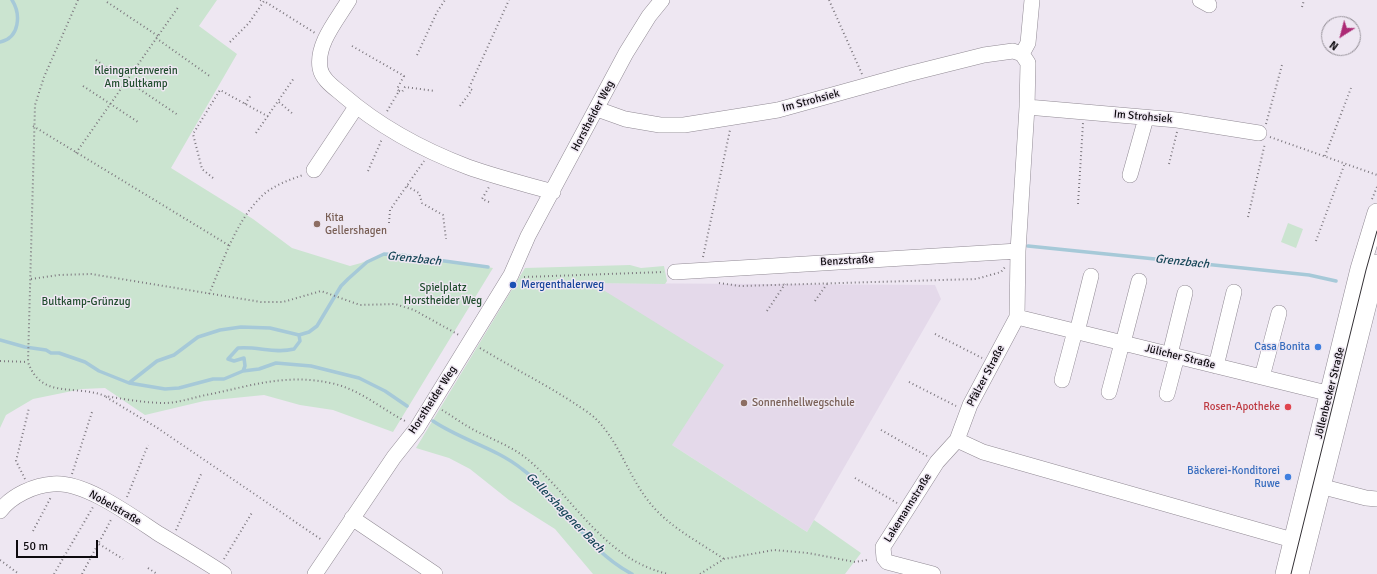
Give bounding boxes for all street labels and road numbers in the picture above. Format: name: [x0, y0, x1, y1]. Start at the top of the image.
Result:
street label: Horstheider Weg: [569, 78, 617, 154]
street label: Im Strohsiek: [781, 87, 841, 115]
street label: Im Strohsiek: [1113, 108, 1173, 126]
street label: Benzstraße: [820, 253, 874, 269]
street label: Jülicher Straße: [1143, 342, 1217, 372]
street label: Pfälzer Straße: [964, 343, 1008, 409]
street label: Jöllenbecker Straße: [1312, 346, 1348, 440]
street label: Horstheider Weg: [406, 364, 460, 436]
street label: Lakemannstraße: [881, 471, 935, 545]
street label: Nobelstraße: [86, 488, 144, 528]

